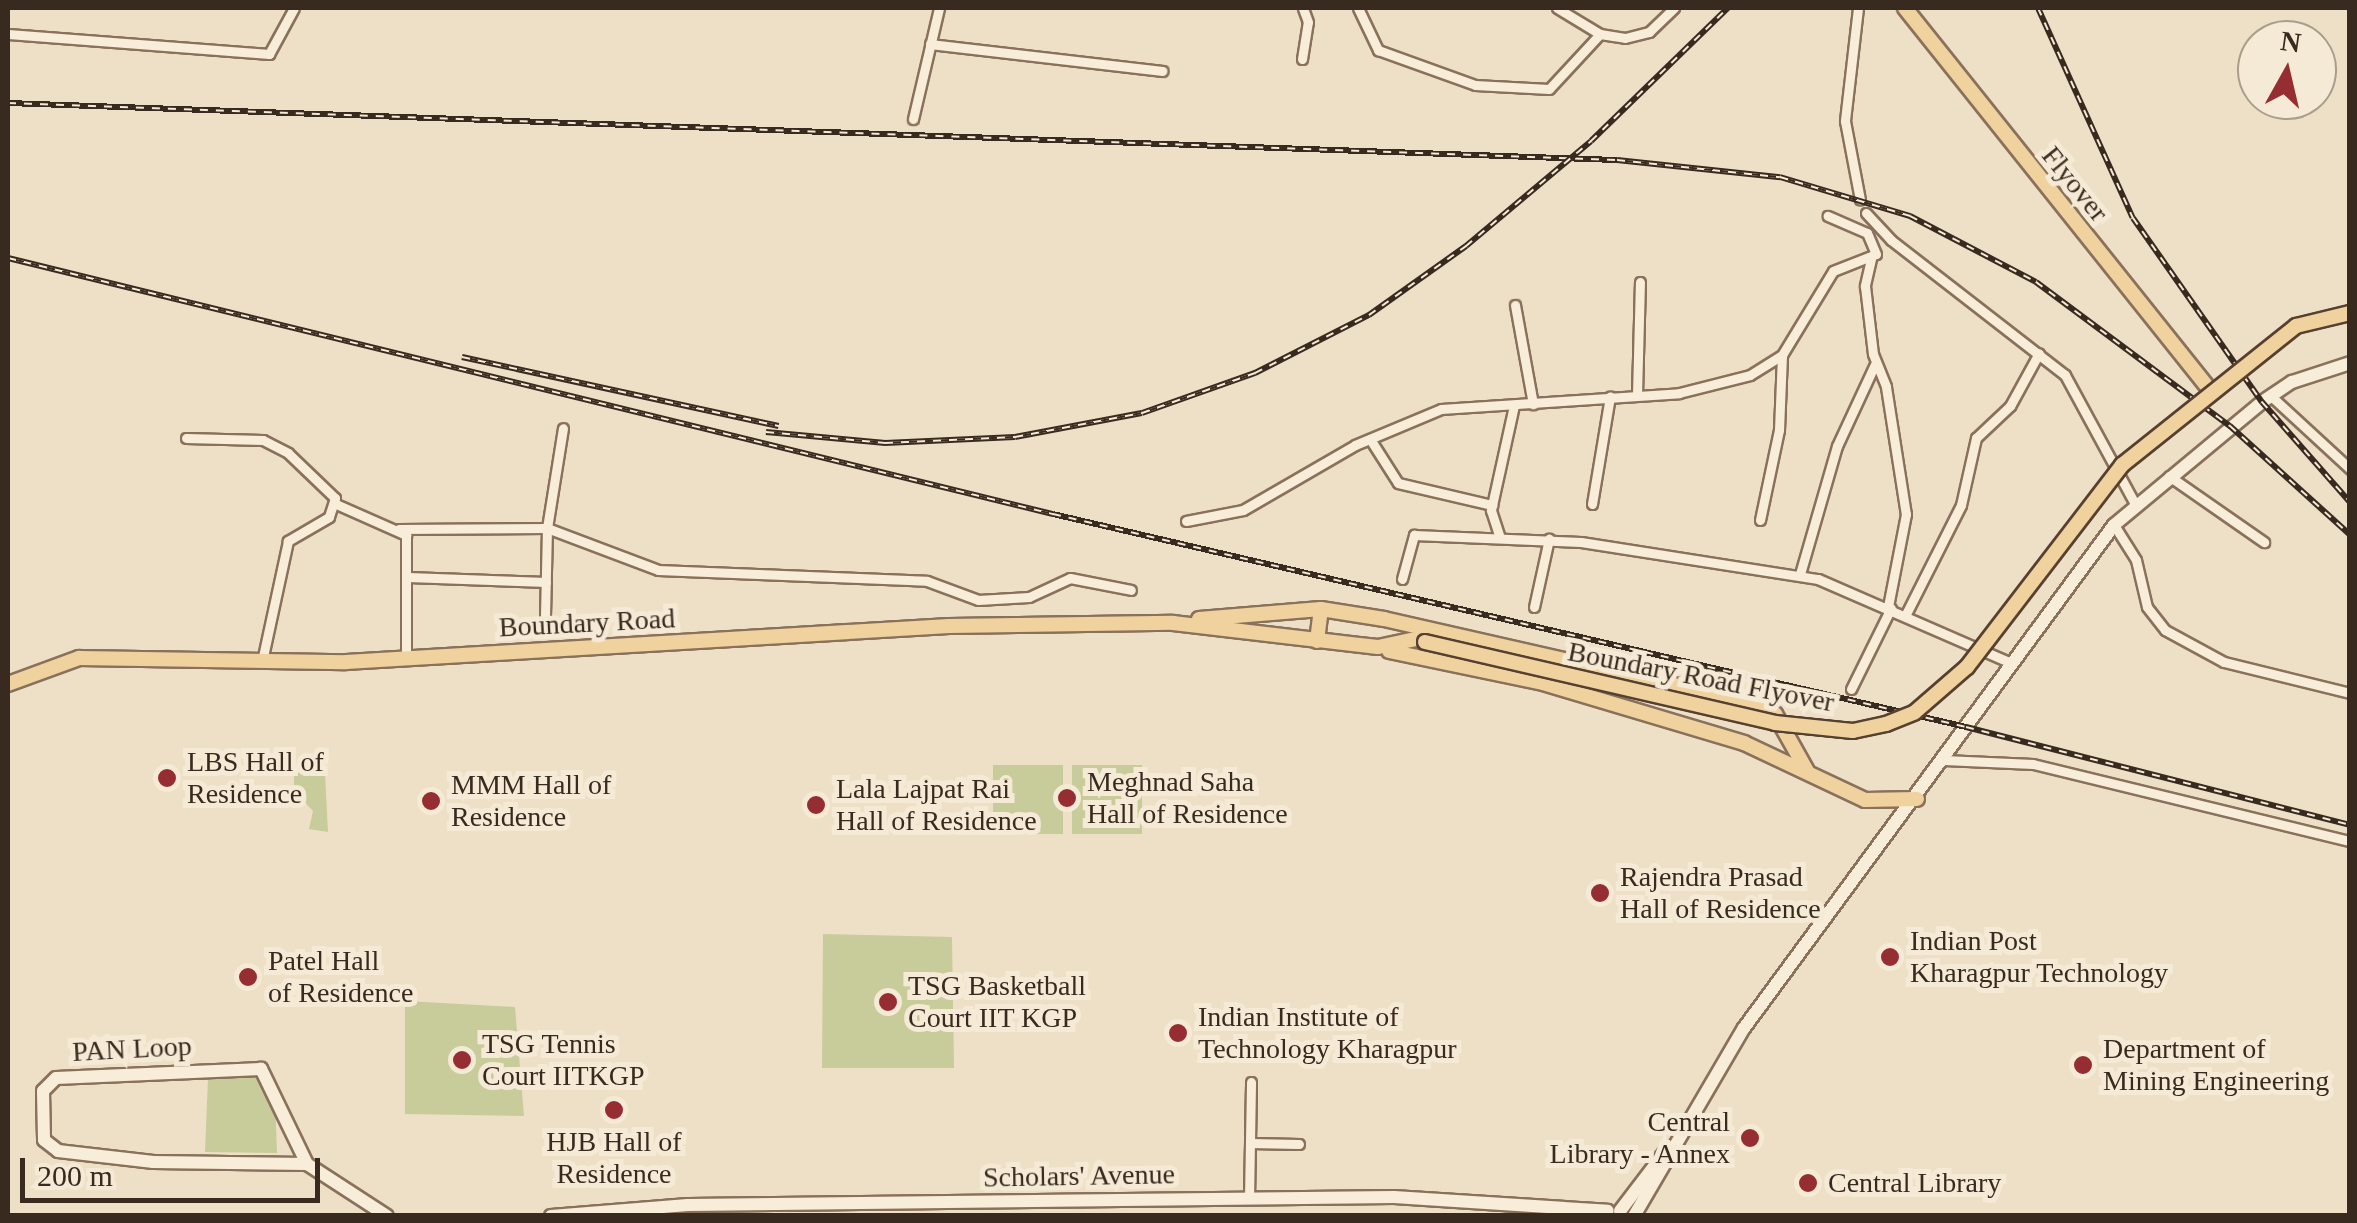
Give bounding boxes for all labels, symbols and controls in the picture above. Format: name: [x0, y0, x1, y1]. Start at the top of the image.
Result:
north arrow: [2237, 20, 2337, 120]
text: N: [2279, 25, 2303, 59]
street label: Flyover: [2035, 140, 2115, 228]
street label: Boundary Road: [498, 602, 676, 644]
street label: Boundary Road Flyover: [1565, 635, 1837, 719]
place label: LBS Hall of Residence: [187, 745, 324, 811]
place label: Meghnad Saha Hall of Residence: [1087, 765, 1288, 831]
marker: LBS Hall of Residence: [156, 767, 178, 789]
place label: MMM Hall of Residence: [451, 768, 611, 834]
place label: Lala Lajpat Rai Hall of Residence: [836, 772, 1037, 838]
marker: Meghnad Saha Hall of Residence: [1056, 787, 1078, 809]
marker: MMM Hall of Residence: [420, 790, 442, 812]
marker: Lala Lajpat Rai Hall of Residence: [805, 794, 827, 816]
place label: Rajendra Prasad Hall of Residence: [1620, 860, 1821, 926]
marker: Rajendra Prasad Hall of Residence: [1589, 882, 1611, 904]
place label: Indian Post Kharagpur Technology: [1910, 924, 2169, 990]
place label: Patel Hall of Residence: [268, 944, 413, 1010]
marker: Indian Post Kharagpur Technology: [1879, 946, 1901, 968]
marker: Patel Hall of Residence: [237, 966, 259, 988]
place label: TSG Basketball Court IIT KGP: [908, 969, 1086, 1035]
marker: TSG Basketball Court IIT KGP: [877, 991, 899, 1013]
place label: Indian Institute of Technology Kharagpur: [1198, 1000, 1457, 1066]
marker: Indian Institute of Technology Kharagpur: [1167, 1022, 1189, 1044]
place label: TSG Tennis Court IITKGP: [482, 1027, 645, 1093]
street label: PAN Loop: [71, 1029, 193, 1069]
place label: Department of Mining Engineering: [2103, 1032, 2329, 1098]
marker: TSG Tennis Court IITKGP: [451, 1049, 473, 1071]
marker: Department of Mining Engineering: [2072, 1054, 2094, 1076]
marker: HJB Hall of Residence: [603, 1099, 625, 1121]
place label: Central Library - Annex: [1548, 1105, 1730, 1171]
place label: HJB Hall of Residence: [546, 1125, 682, 1191]
marker: Central Library - Annex: [1739, 1127, 1761, 1149]
scale bar: [25, 1138, 325, 1200]
street label: Scholars' Avenue: [982, 1158, 1176, 1194]
text: 200 m: [37, 1159, 113, 1192]
place label: Central Library: [1828, 1166, 2001, 1200]
marker: Central Library: [1797, 1172, 1819, 1194]

